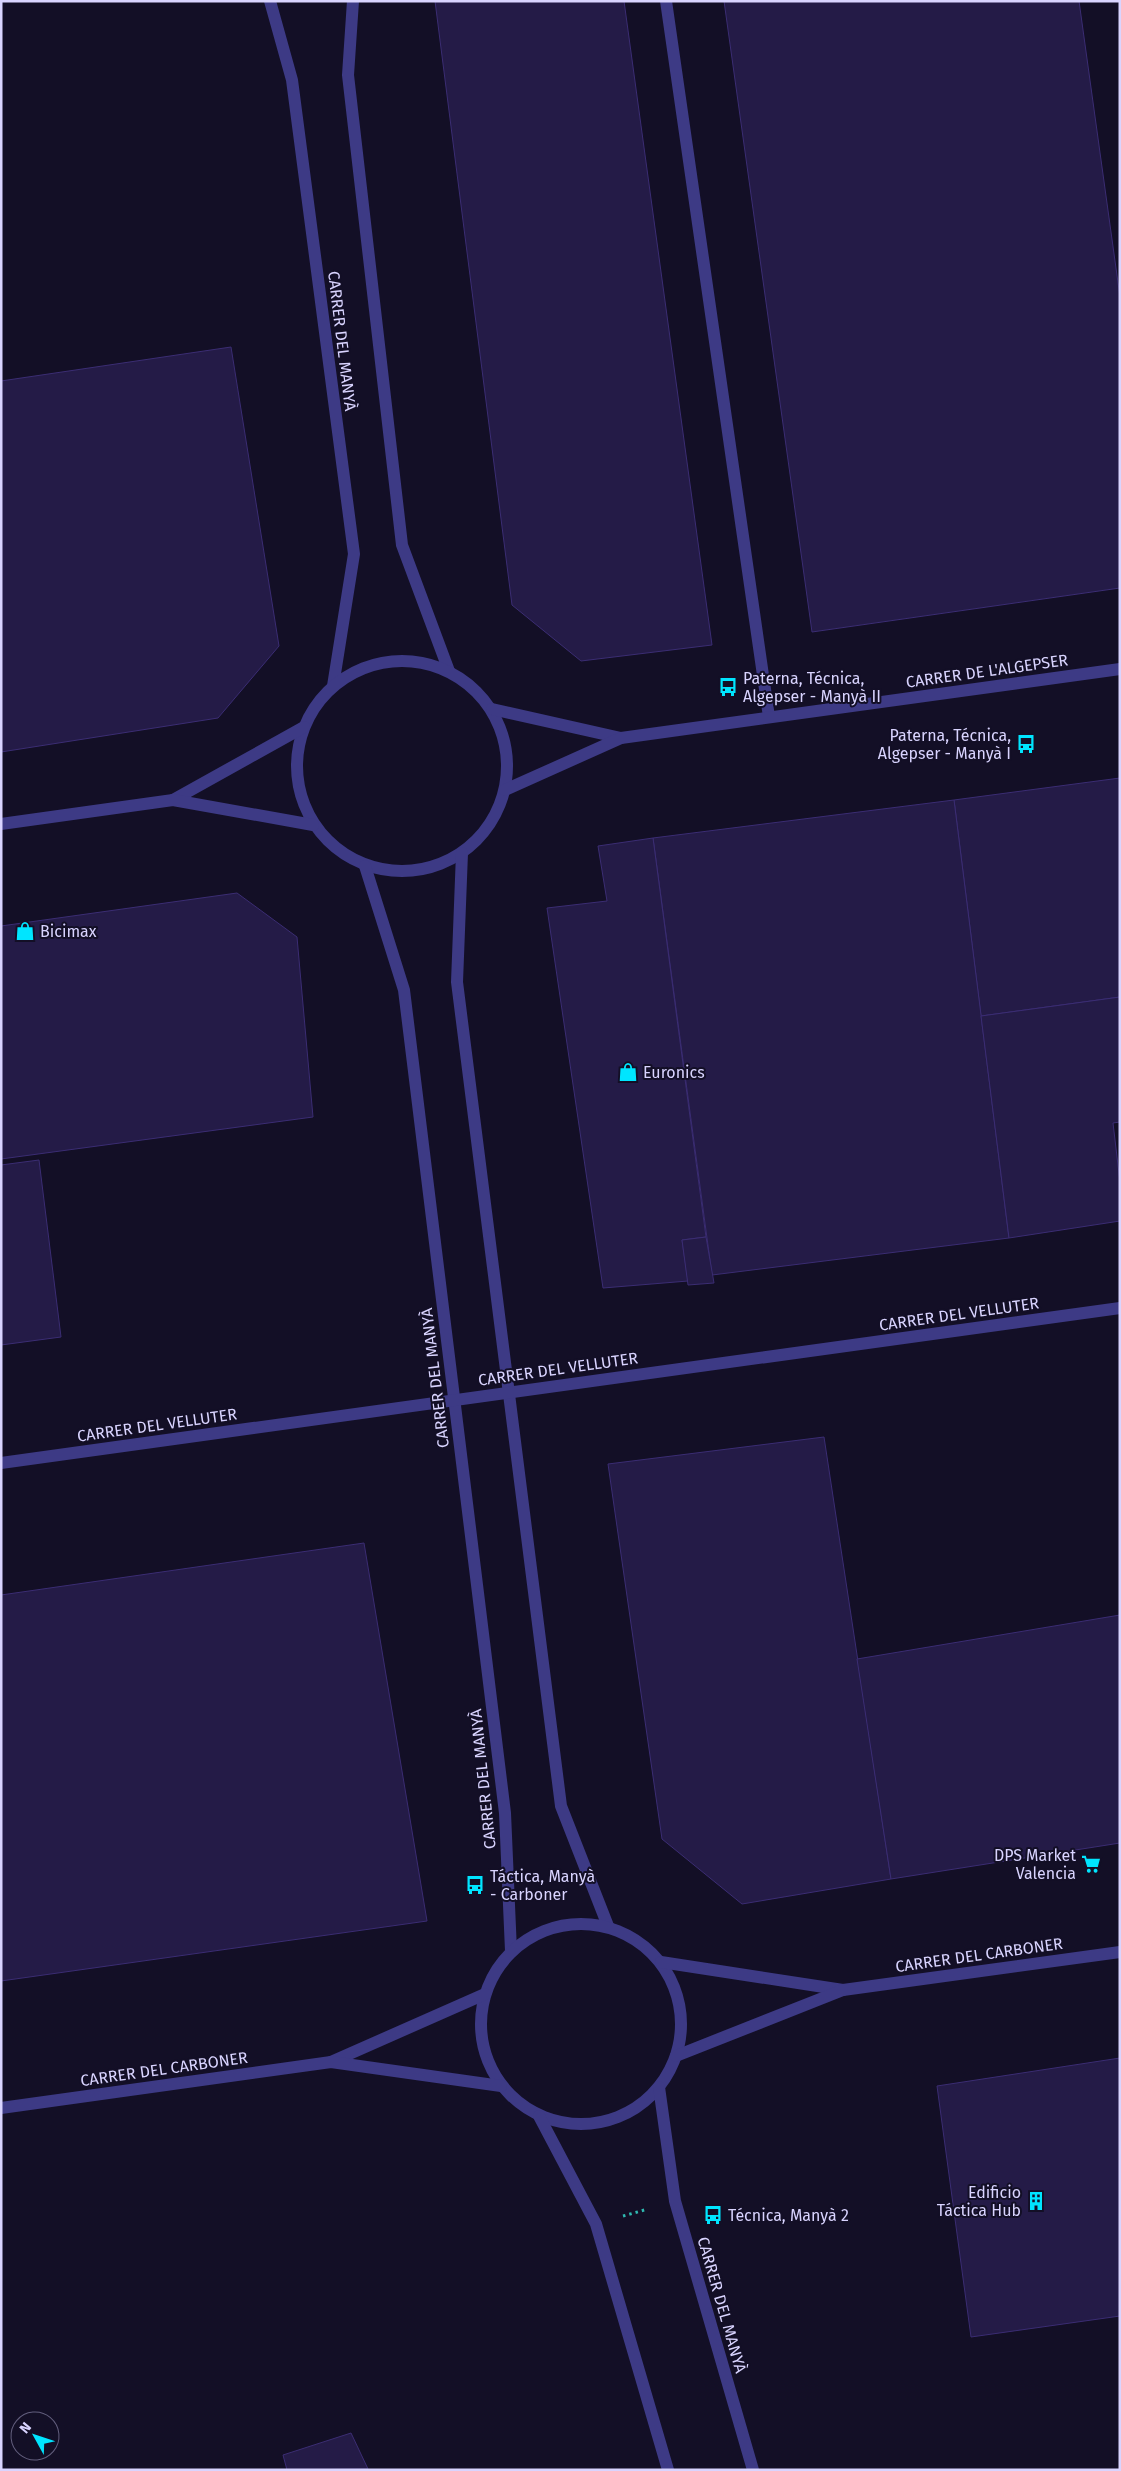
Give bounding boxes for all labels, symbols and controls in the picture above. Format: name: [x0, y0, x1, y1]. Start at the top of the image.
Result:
street label: CARRER DEL MANYÀ: [324, 270, 361, 413]
street label: CARRER DE L'ALGEPSER: [905, 650, 1070, 692]
place label: Paterna, Técnica, Algepser - Manyà II: [743, 669, 881, 706]
bus stop icon: Paterna, Técnica, Algepser - Manyà II: [717, 676, 739, 698]
place label: Paterna, Técnica, Algepser - Manyà I: [878, 726, 1011, 763]
bus stop icon: Paterna, Técnica, Algepser - Manyà I: [1015, 733, 1037, 755]
shop icon: Bicimax: [14, 920, 36, 942]
place label: Bicimax: [40, 922, 97, 941]
shop icon: Euronics: [617, 1061, 639, 1083]
place label: Euronics: [643, 1063, 705, 1082]
street label: CARRER DEL VELLUTER: [878, 1293, 1040, 1335]
street label: CARRER DEL MANYÀ: [416, 1306, 453, 1449]
street label: CARRER DEL VELLUTER: [477, 1348, 639, 1390]
street label: CARRER DEL VELLUTER: [76, 1404, 238, 1446]
street label: CARRER DEL MANYÀ: [465, 1707, 500, 1850]
place label: DPS Market Valencia: [994, 1846, 1076, 1883]
supermarket icon: DPS Market Valencia: [1080, 1853, 1102, 1875]
place label: Táctica, Manyà - Carboner: [490, 1867, 595, 1904]
bus stop icon: Táctica, Manyà - Carboner: [464, 1874, 486, 1896]
street label: CARRER DEL CARBONER: [894, 1934, 1064, 1976]
street label: CARRER DEL CARBONER: [79, 2048, 249, 2090]
place label: Edificio Táctica Hub: [937, 2183, 1021, 2220]
building icon: Edificio Táctica Hub: [1025, 2190, 1047, 2212]
bus stop icon: Técnica, Manyà 2: [702, 2204, 724, 2226]
place label: Técnica, Manyà 2: [728, 2206, 849, 2225]
street label: CARRER DEL MANYÀ: [693, 2234, 752, 2376]
north arrow: [10, 2411, 60, 2461]
text: N: [16, 2419, 35, 2437]

